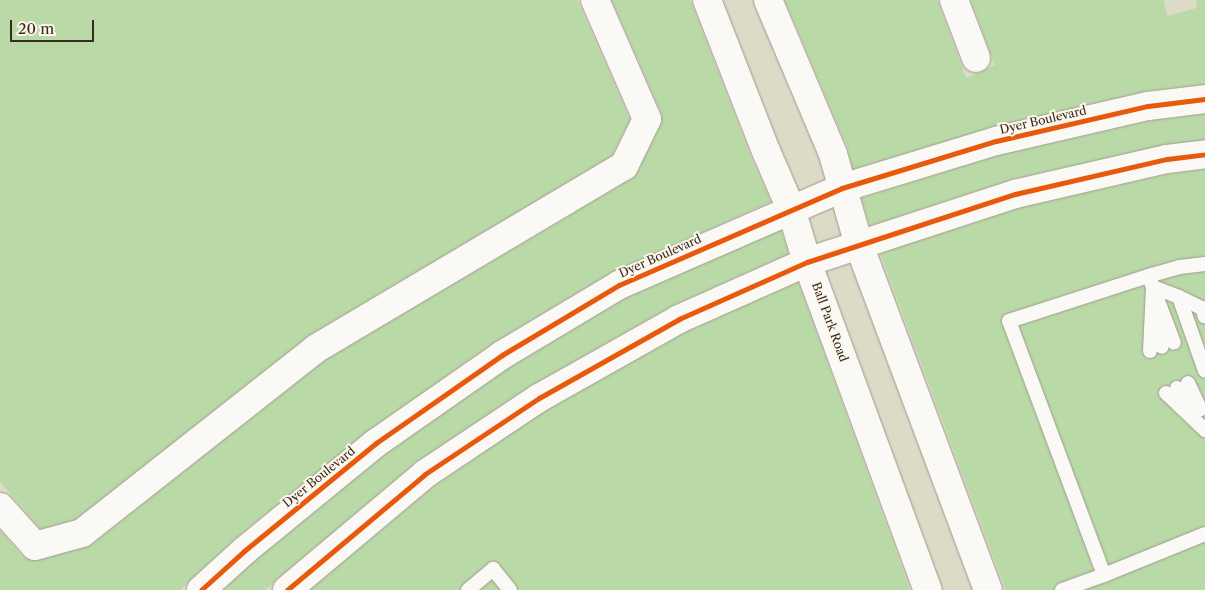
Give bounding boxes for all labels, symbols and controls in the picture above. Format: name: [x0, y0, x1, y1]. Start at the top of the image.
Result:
scale bar: [12, 10, 96, 42]
text: 20 m: [18, 19, 54, 38]
street label: Dyer Boulevard: [998, 103, 1088, 137]
street label: Dyer Boulevard: [616, 231, 704, 281]
street label: Ball Park Road: [809, 280, 851, 364]
street label: Dyer Boulevard: [280, 443, 358, 511]

